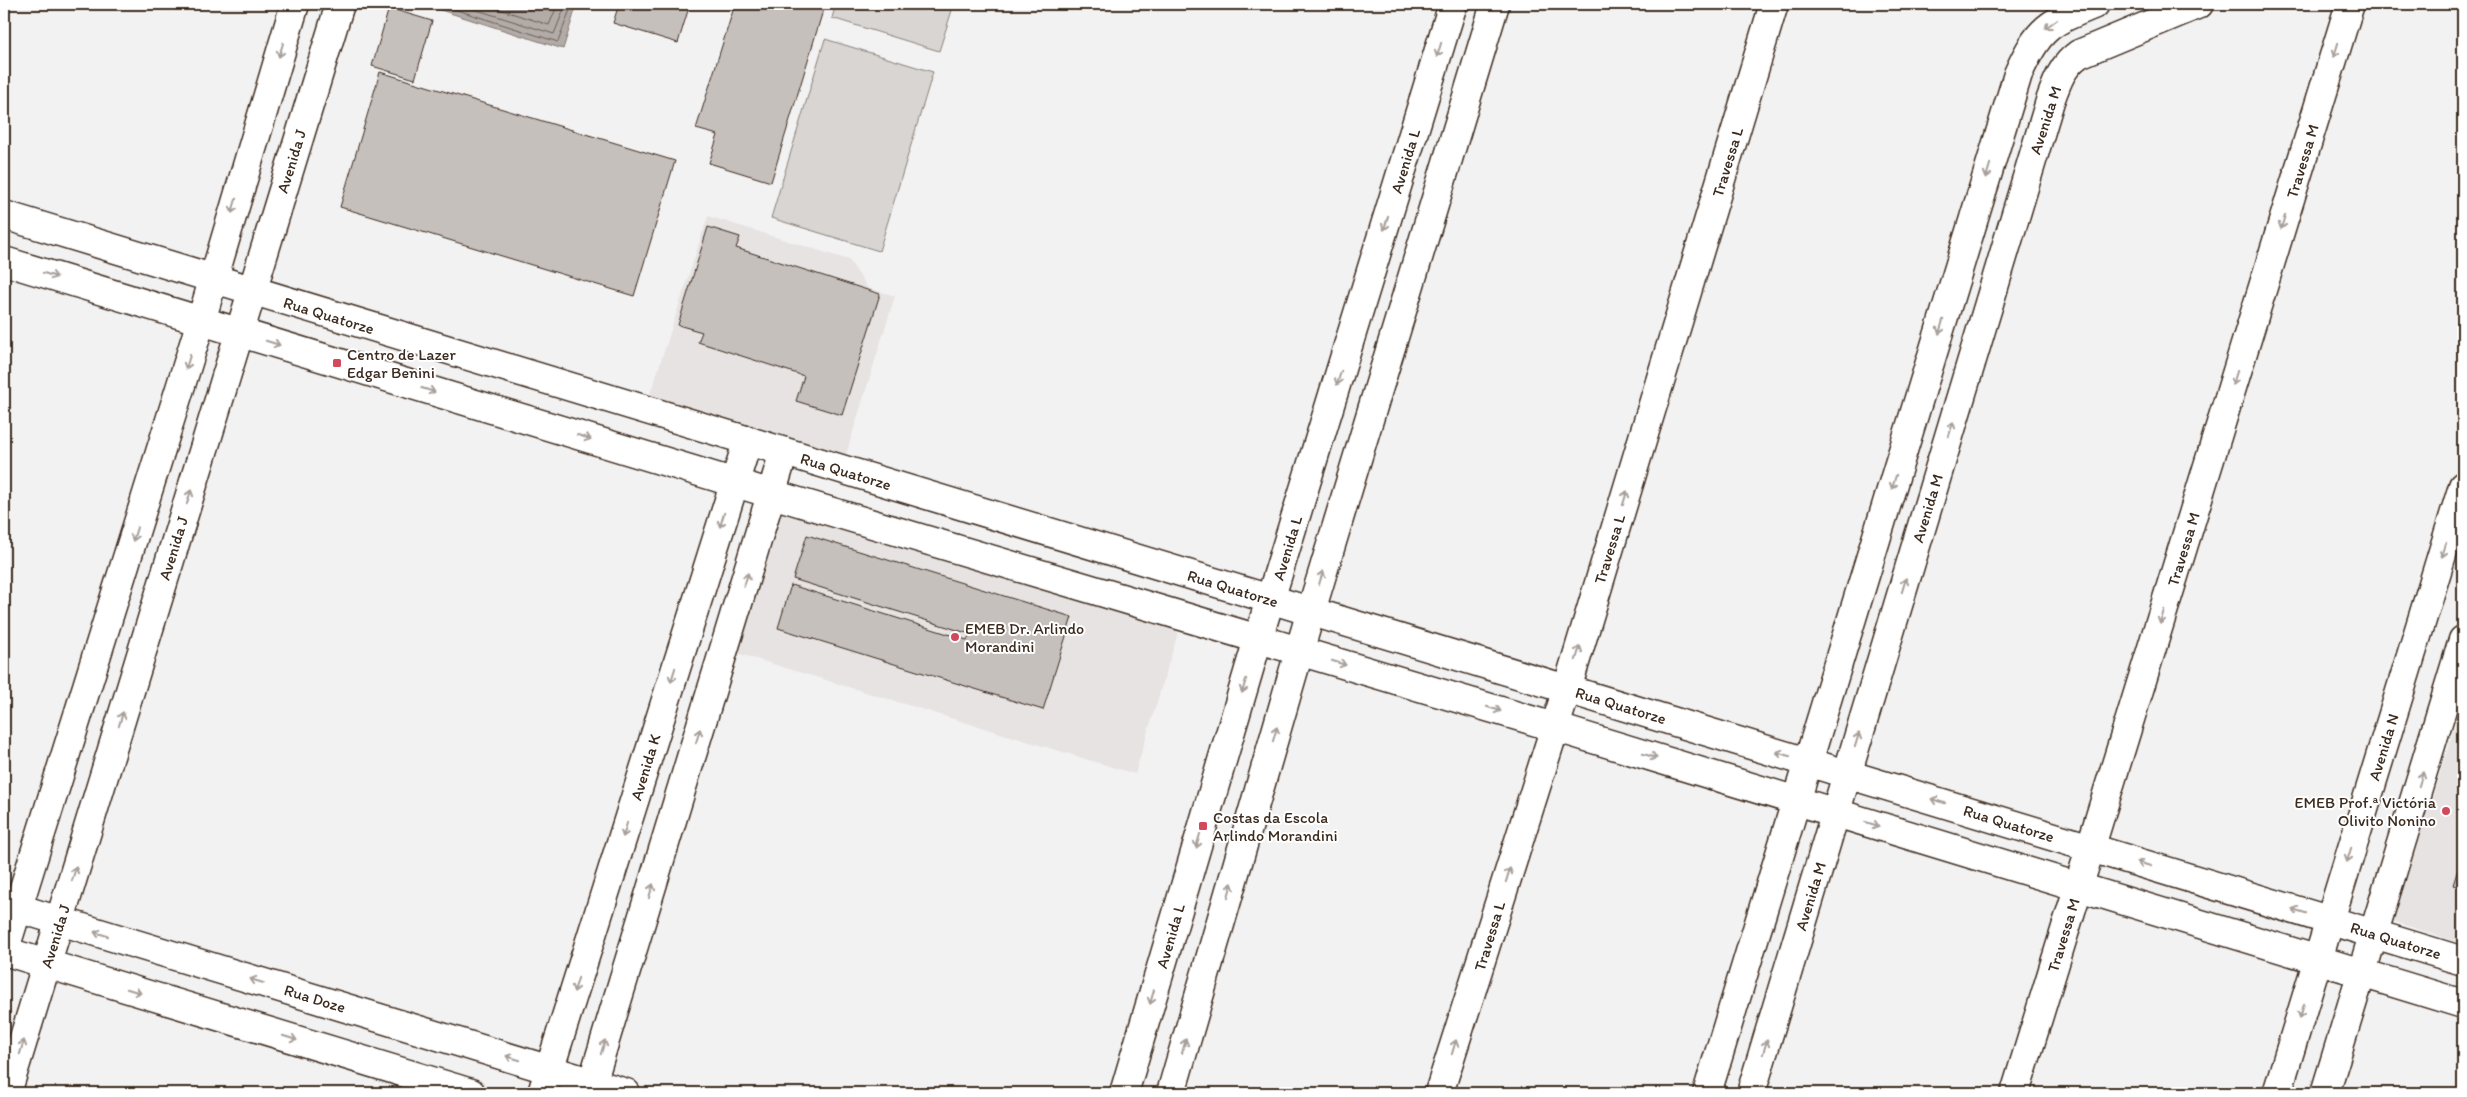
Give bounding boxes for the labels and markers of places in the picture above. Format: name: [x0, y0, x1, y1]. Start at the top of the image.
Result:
place label: Centro de Lazer Edgar Benini: [347, 345, 456, 382]
marker: Centro de Lazer Edgar Benini: [331, 357, 343, 369]
place label: EMEB Dr. Arlindo Morandini: [965, 619, 1084, 656]
marker: EMEB Dr. Arlindo Morandini: [949, 631, 961, 643]
place label: EMEB Prof.ª Victória Olivito Nonino: [2295, 793, 2437, 830]
marker: EMEB Prof.ª Victória Olivito Nonino: [2440, 805, 2452, 817]
place label: Costas da Escola Arlindo Morandini: [1213, 808, 1338, 845]
marker: Costas da Escola Arlindo Morandini: [1197, 820, 1209, 832]

